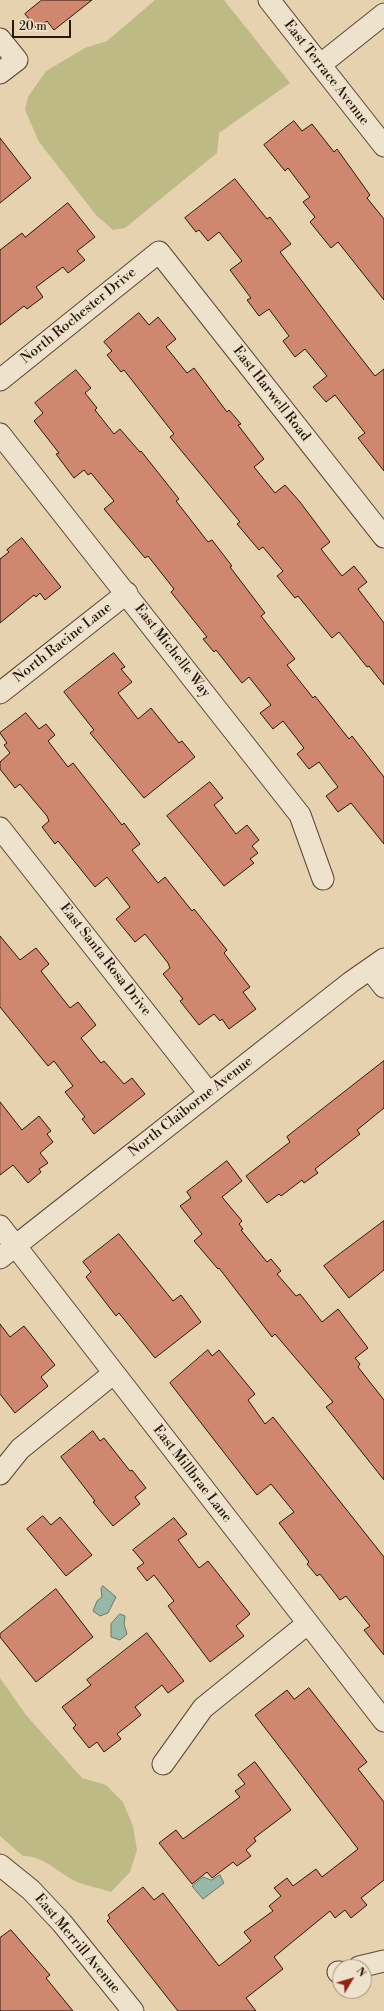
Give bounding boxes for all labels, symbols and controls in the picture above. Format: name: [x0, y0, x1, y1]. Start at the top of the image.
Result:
scale bar: [14, 12, 73, 38]
street label: East Terrace Avenue: [280, 17, 372, 129]
text: 20 m: [19, 19, 47, 34]
street label: North Rochester Drive: [18, 264, 140, 368]
street label: East Harwell Road: [229, 343, 313, 445]
street label: North Racine Lane: [11, 600, 115, 686]
street label: East Michelle Way: [130, 601, 214, 701]
street label: East Santa Rosa Drive: [56, 900, 154, 1020]
street label: North Claiborne Avenue: [126, 1053, 256, 1161]
street label: East Millbrae Lane: [149, 1422, 235, 1526]
street label: East Merrill Avenue: [30, 1891, 124, 1997]
north arrow: [332, 1959, 372, 1999]
text: N: [352, 1964, 369, 1980]

